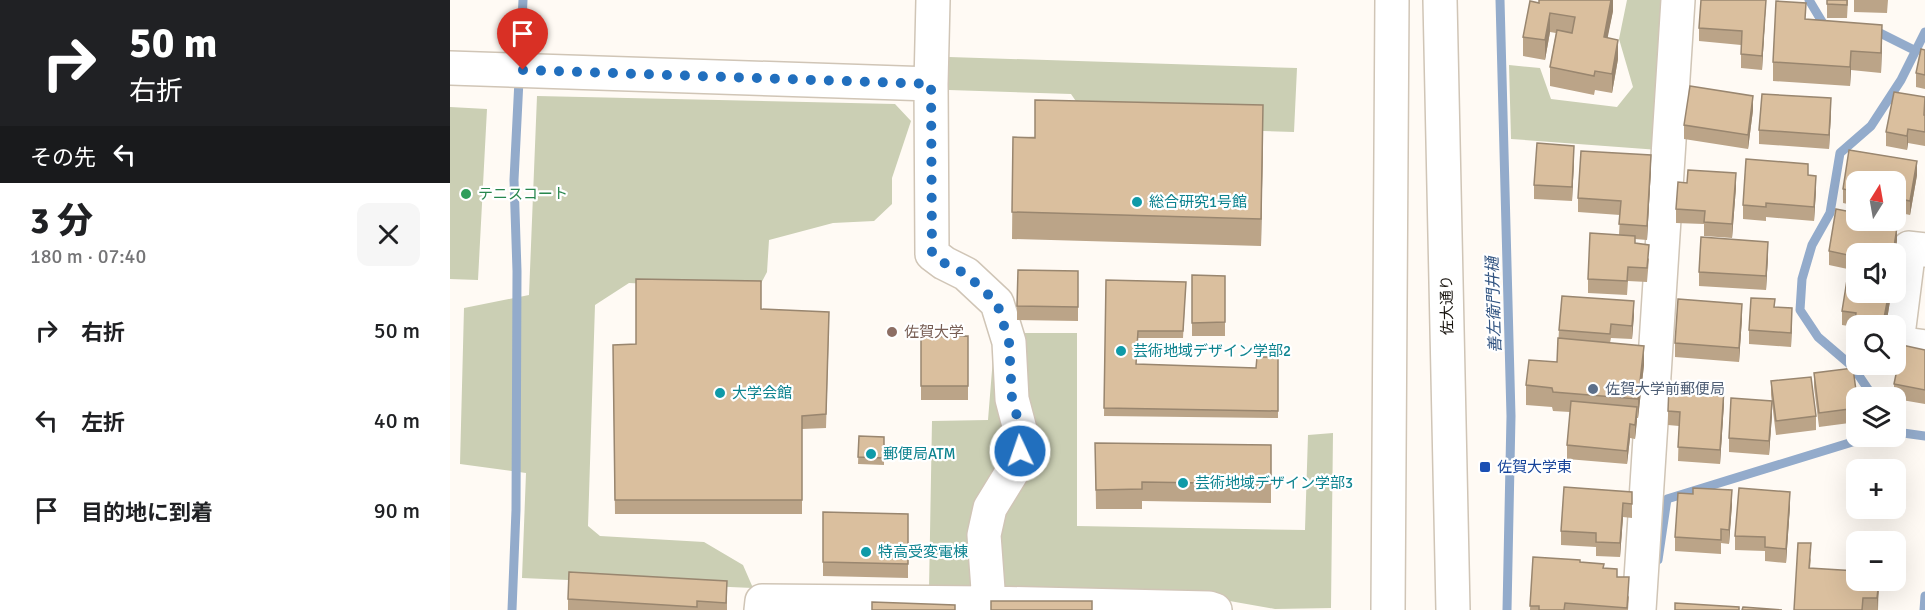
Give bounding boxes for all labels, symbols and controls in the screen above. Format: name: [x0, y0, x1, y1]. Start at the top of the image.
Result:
pin: [497, 8, 548, 70]
icon: arrive: [506, 17, 539, 50]
text: 50 m: [129, 18, 218, 69]
icon: right: [30, 24, 108, 102]
text: 右折: [129, 75, 183, 108]
icon: left: [108, 138, 141, 171]
text: その先: [30, 144, 96, 171]
north arrow: [1846, 171, 1906, 231]
map controls: [1846, 171, 1906, 591]
place label: テニスコート: [478, 185, 568, 203]
marker: テニスコート: [459, 187, 473, 201]
place label: 総合研究1号館: [1149, 193, 1247, 211]
marker: 総合研究1号館: [1130, 195, 1144, 209]
text: 3 分: [30, 199, 93, 244]
button: close: [357, 203, 420, 266]
button: sound: [1846, 243, 1906, 303]
text: 180 m · 07:40: [30, 244, 146, 269]
water label: 善左衛門井樋: [1482, 254, 1506, 353]
street label: 佐大通り: [1437, 275, 1457, 335]
icon: right: [30, 314, 63, 347]
button: search: [1846, 315, 1906, 375]
text: 50 m: [374, 317, 420, 344]
text: 右折: [81, 319, 125, 346]
place label: 佐賀大学: [904, 323, 964, 341]
marker: 佐賀大学: [885, 325, 899, 339]
place label: 芸術地域デザイン学部2: [1133, 342, 1291, 360]
marker: 芸術地域デザイン学部2: [1114, 344, 1128, 358]
place label: 佐賀大学前郵便局: [1605, 380, 1725, 398]
marker: 佐賀大学前郵便局: [1586, 382, 1600, 396]
place label: 大学会館: [732, 384, 792, 402]
marker: 大学会館: [713, 386, 727, 400]
button: layers: [1846, 387, 1906, 447]
icon: left: [30, 404, 63, 437]
text: 40 m: [374, 407, 420, 434]
text: 左折: [81, 409, 125, 436]
position arrow: [988, 419, 1052, 483]
place label: 郵便局ATM: [883, 445, 956, 463]
marker: 郵便局ATM: [864, 447, 878, 461]
place label: 佐賀大学東: [1497, 458, 1572, 476]
button: +: [1846, 459, 1906, 519]
marker: 佐賀大学東: [1478, 460, 1492, 474]
place label: 芸術地域デザイン学部3: [1195, 474, 1353, 492]
marker: 芸術地域デザイン学部3: [1176, 476, 1190, 490]
icon: arrive: [30, 494, 63, 527]
text: 90 m: [374, 497, 420, 524]
text: 目的地に到着: [81, 499, 213, 526]
button: −: [1846, 531, 1906, 591]
place label: 特高受変電棟: [878, 543, 968, 561]
marker: 特高受変電棟: [859, 545, 873, 559]

